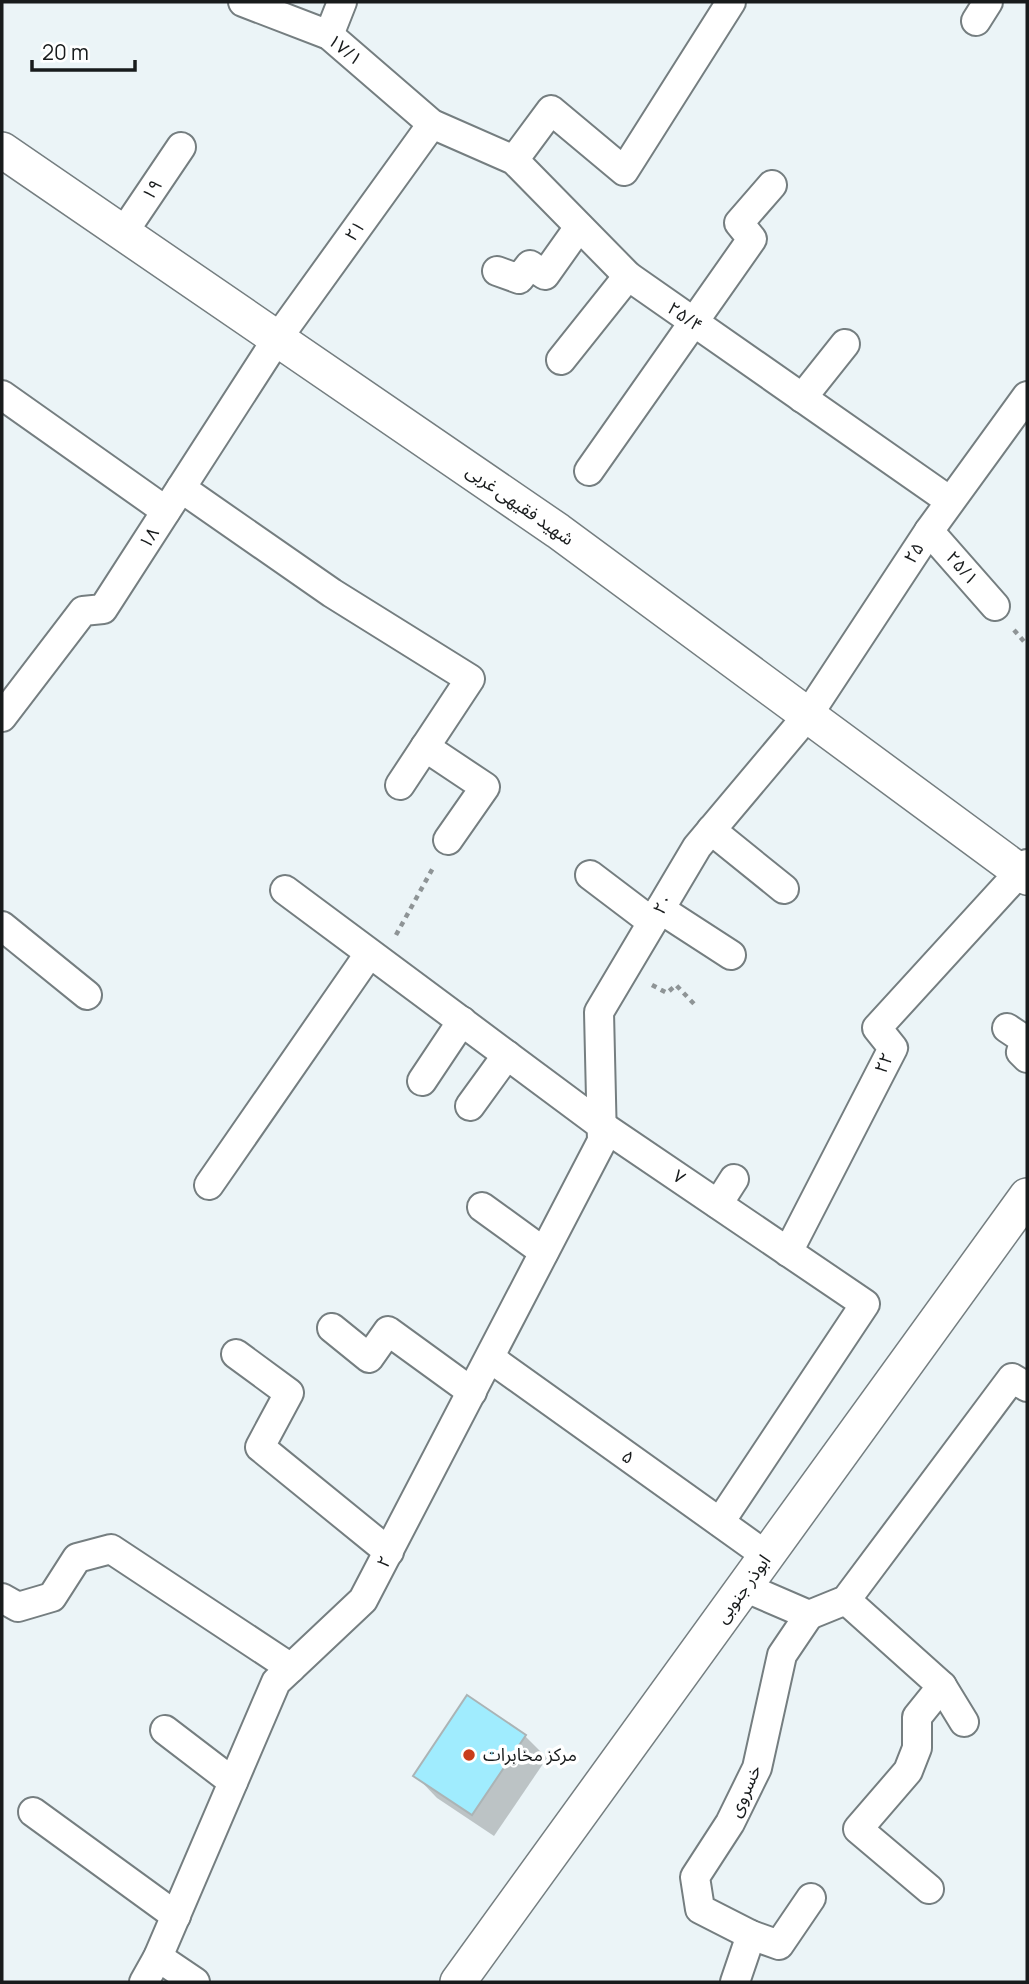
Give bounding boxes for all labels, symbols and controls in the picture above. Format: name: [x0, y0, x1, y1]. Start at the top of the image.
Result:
scale bar: [32, 28, 135, 72]
street label: ۱۷/۱: [323, 28, 368, 70]
text: 20 m: [42, 38, 89, 66]
street label: ۱۹: [135, 174, 167, 205]
street label: ۲۱: [338, 215, 370, 246]
street label: ۲۵/۴: [663, 295, 708, 337]
street label: شهید فقیهی غربی: [462, 458, 579, 550]
street label: ۱۸: [132, 522, 164, 553]
street label: ۲۵: [897, 537, 929, 568]
street label: ۲۵/۱: [941, 545, 984, 590]
street label: ۲۰: [647, 888, 678, 918]
street label: ۲۲: [868, 1048, 898, 1077]
street label: ۷: [669, 1163, 691, 1189]
street label: ۵: [617, 1443, 640, 1469]
street label: ابوذر جنوبی: [709, 1549, 775, 1628]
street label: ۲: [370, 1551, 396, 1572]
place label: مرکز مخابرات: [483, 1742, 577, 1766]
marker: مرکز مخابرات: [461, 1747, 477, 1763]
street label: خسروی: [722, 1761, 766, 1820]

